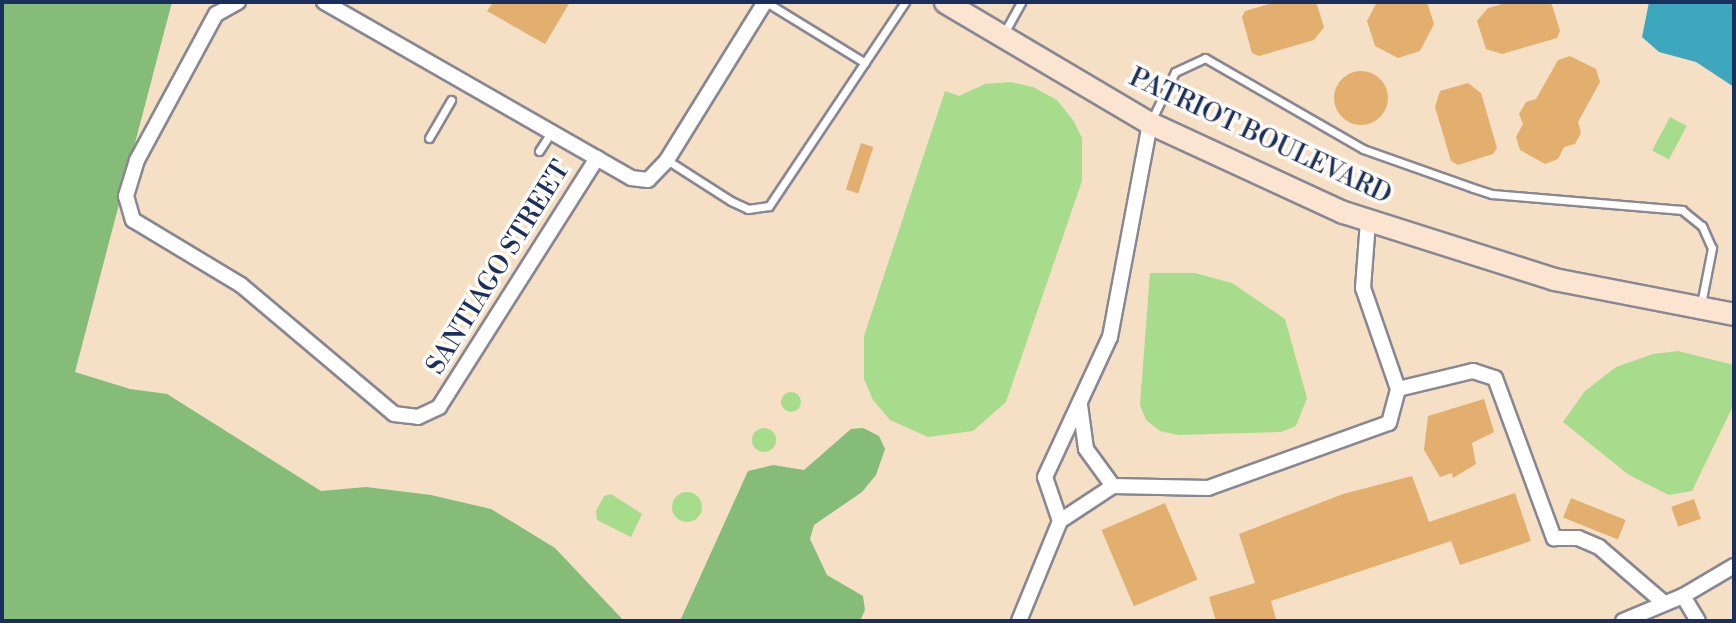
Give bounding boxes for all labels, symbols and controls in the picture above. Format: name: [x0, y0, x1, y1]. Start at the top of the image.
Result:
street label: PATRIOT BOULEVARD: [1124, 62, 1396, 212]
street label: SANTIAGO STREET: [421, 155, 577, 381]

